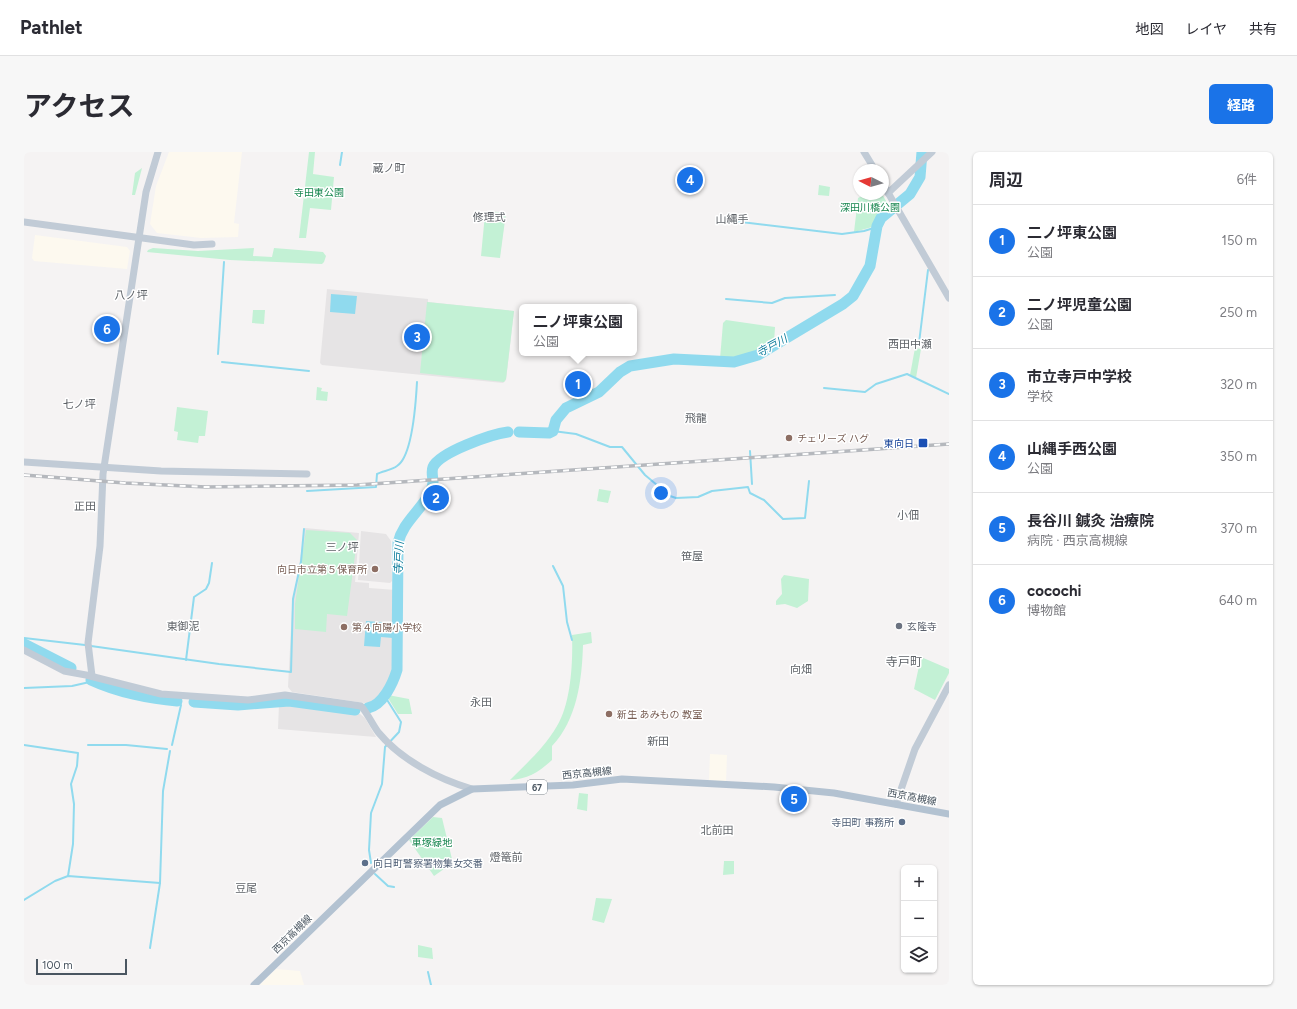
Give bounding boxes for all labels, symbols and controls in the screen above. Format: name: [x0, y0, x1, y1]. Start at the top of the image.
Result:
text: Pathlet: [20, 16, 83, 39]
text: 地図: [1135, 21, 1163, 38]
text: レイヤ: [1185, 21, 1227, 38]
text: 共有: [1249, 21, 1277, 38]
button: 経路: [1209, 84, 1273, 124]
text: アクセス: [24, 89, 135, 123]
district label: 蔵ノ町: [373, 162, 406, 175]
north arrow: [853, 164, 889, 200]
pin: 4: [677, 165, 703, 195]
text: 周辺: [989, 170, 1023, 190]
text: 6件: [1237, 172, 1257, 187]
park label: 寺田東公園: [294, 186, 344, 199]
park label: 深田川橋公園: [840, 201, 900, 214]
district label: 修理式: [473, 211, 506, 224]
district label: 山縄手: [716, 213, 749, 226]
text: 二ノ坪東公園: [1027, 224, 1117, 242]
text: 1: [999, 233, 1005, 248]
text: 150 m: [1222, 233, 1257, 248]
text: 公園: [1027, 245, 1053, 260]
district label: 八ノ坪: [115, 289, 148, 302]
text: 二ノ坪児童公園: [1027, 296, 1132, 314]
popup: [519, 304, 637, 356]
text: 2: [998, 305, 1006, 320]
text: 250 m: [1220, 305, 1257, 320]
text: 二ノ坪東公園: [533, 313, 623, 331]
pin: 6: [94, 314, 120, 344]
text: 公園: [1027, 317, 1053, 332]
pin: 3: [404, 322, 430, 352]
water label: 寺戸川: [754, 332, 790, 360]
text: 公園: [533, 334, 559, 349]
district label: 西田中瀬: [888, 338, 932, 351]
text: 市立寺戸中学校: [1027, 368, 1132, 386]
pin: 1: [565, 369, 591, 399]
text: 3: [998, 377, 1006, 392]
text: 320 m: [1220, 377, 1257, 392]
text: 学校: [1027, 389, 1053, 404]
district label: 七ノ坪: [63, 398, 96, 411]
district label: 飛龍: [685, 412, 707, 425]
place label: チェリーズ ハグ: [797, 432, 869, 445]
marker: チェリーズ ハグ: [784, 433, 794, 443]
place label: 東向日: [884, 437, 914, 450]
marker: 東向日: [917, 437, 929, 449]
text: 山縄手西公園: [1027, 440, 1117, 458]
text: 4: [998, 449, 1006, 464]
text: 350 m: [1220, 449, 1257, 464]
text: 公園: [1027, 461, 1053, 476]
pin: 2: [423, 483, 449, 513]
your location: [651, 483, 671, 503]
district label: 正田: [74, 500, 96, 513]
district label: 小佃: [897, 509, 919, 522]
text: 長谷川 鍼灸 治療院: [1027, 512, 1154, 530]
text: 5: [998, 521, 1006, 536]
text: 370 m: [1220, 521, 1257, 536]
text: 病院 · 西京高槻線: [1027, 533, 1128, 548]
water label: 寺戸川: [392, 540, 406, 575]
district label: 三ノ坪: [326, 541, 359, 554]
district label: 笹屋: [681, 550, 703, 563]
place label: 向日市立第５保育所: [277, 563, 367, 576]
marker: 向日市立第５保育所: [370, 564, 380, 574]
text: cocochi: [1027, 582, 1081, 600]
text: 6: [998, 593, 1006, 608]
text: 640 m: [1219, 593, 1257, 608]
text: 博物館: [1027, 603, 1066, 618]
district label: 東御泥: [167, 620, 200, 633]
place label: 玄隆寺: [907, 620, 937, 633]
place label: 第４向陽小学校: [352, 621, 422, 634]
marker: 玄隆寺: [894, 621, 904, 631]
marker: 第４向陽小学校: [339, 622, 349, 632]
district label: 寺戸町: [886, 655, 922, 669]
district label: 向畑: [790, 663, 812, 676]
district label: 永田: [470, 696, 492, 709]
place label: 新生 あみもの 教室: [617, 708, 702, 721]
marker: 新生 あみもの 教室: [604, 709, 614, 719]
district label: 新田: [647, 735, 669, 748]
street label: 西京高槻線: [561, 764, 613, 782]
road number: 67: [527, 780, 547, 794]
pin: 5: [781, 784, 807, 814]
street label: 西京高槻線: [886, 786, 938, 808]
place label: 寺田町 事務所: [832, 816, 894, 829]
marker: 寺田町 事務所: [897, 817, 907, 827]
district label: 北前田: [701, 824, 734, 837]
park label: 車塚緑地: [412, 836, 453, 849]
district label: 燈篭前: [490, 851, 523, 864]
place label: 向日町警察署物集女交番: [373, 857, 483, 870]
marker: 向日町警察署物集女交番: [360, 858, 370, 868]
map controls: [901, 865, 937, 973]
button: +: [901, 865, 937, 901]
district label: 豆尾: [235, 882, 257, 895]
button: −: [901, 901, 937, 937]
street label: 西京高槻線: [270, 912, 314, 956]
button: layers: [901, 937, 937, 973]
scale bar: [36, 957, 127, 976]
text: 100 m: [42, 959, 73, 972]

